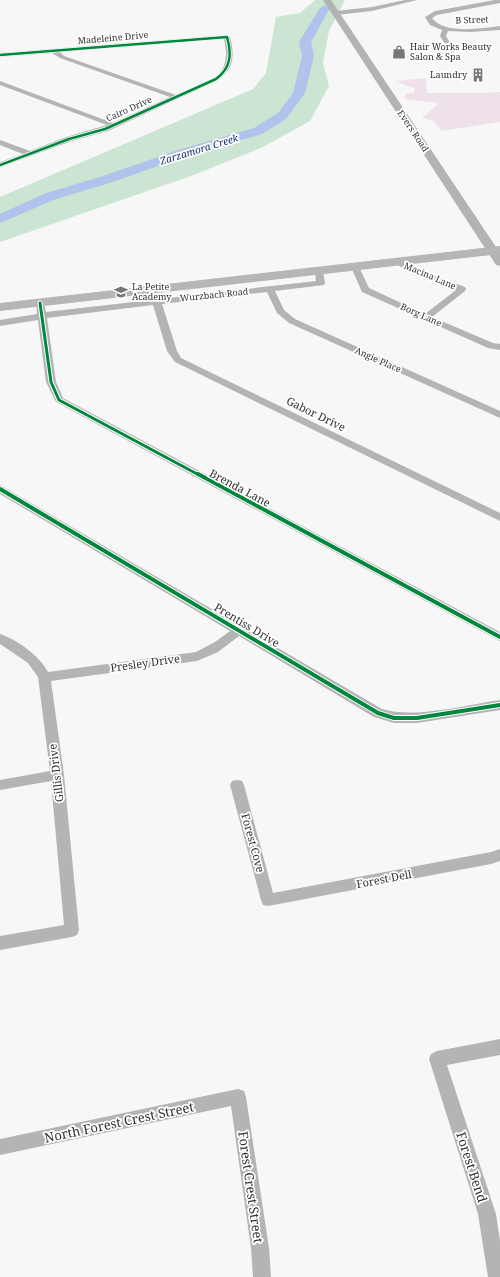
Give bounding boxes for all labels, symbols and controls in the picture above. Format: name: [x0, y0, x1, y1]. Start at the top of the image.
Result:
street label: B Street: [455, 12, 489, 27]
street label: Madeleine Drive: [77, 28, 149, 47]
place label: Hair Works Beauty Salon & Spa: [410, 40, 492, 63]
shop icon: Hair Works Beauty Salon & Spa: [391, 44, 407, 60]
building icon: Laundry: [470, 67, 486, 83]
place label: Laundry: [430, 68, 468, 81]
street label: Cairo Drive: [104, 93, 154, 124]
street label: Evers Road: [395, 107, 432, 155]
water label: Zarzamora Creek: [157, 130, 240, 168]
street label: Macina Lane: [402, 259, 458, 292]
place label: La Petite Academy: [132, 280, 172, 303]
school or university icon: La Petite Academy: [113, 284, 129, 300]
street label: Wurzbach Road: [179, 284, 249, 305]
street label: Borg Lane: [399, 300, 444, 329]
street label: Angie Place: [353, 344, 404, 376]
street label: Gabor Drive: [284, 393, 348, 434]
street label: Brenda Lane: [207, 465, 274, 510]
street label: Prentiss Drive: [212, 599, 283, 650]
street label: Presley Drive: [109, 650, 181, 675]
street label: Gillis Drive: [44, 743, 67, 803]
street label: Forest Cove: [238, 812, 269, 874]
street label: Forest Dell: [355, 866, 413, 891]
street label: North Forest Crest Street: [43, 1097, 196, 1147]
street label: Forest Bend: [452, 1129, 492, 1205]
street label: Forest Crest Street: [234, 1130, 268, 1244]

